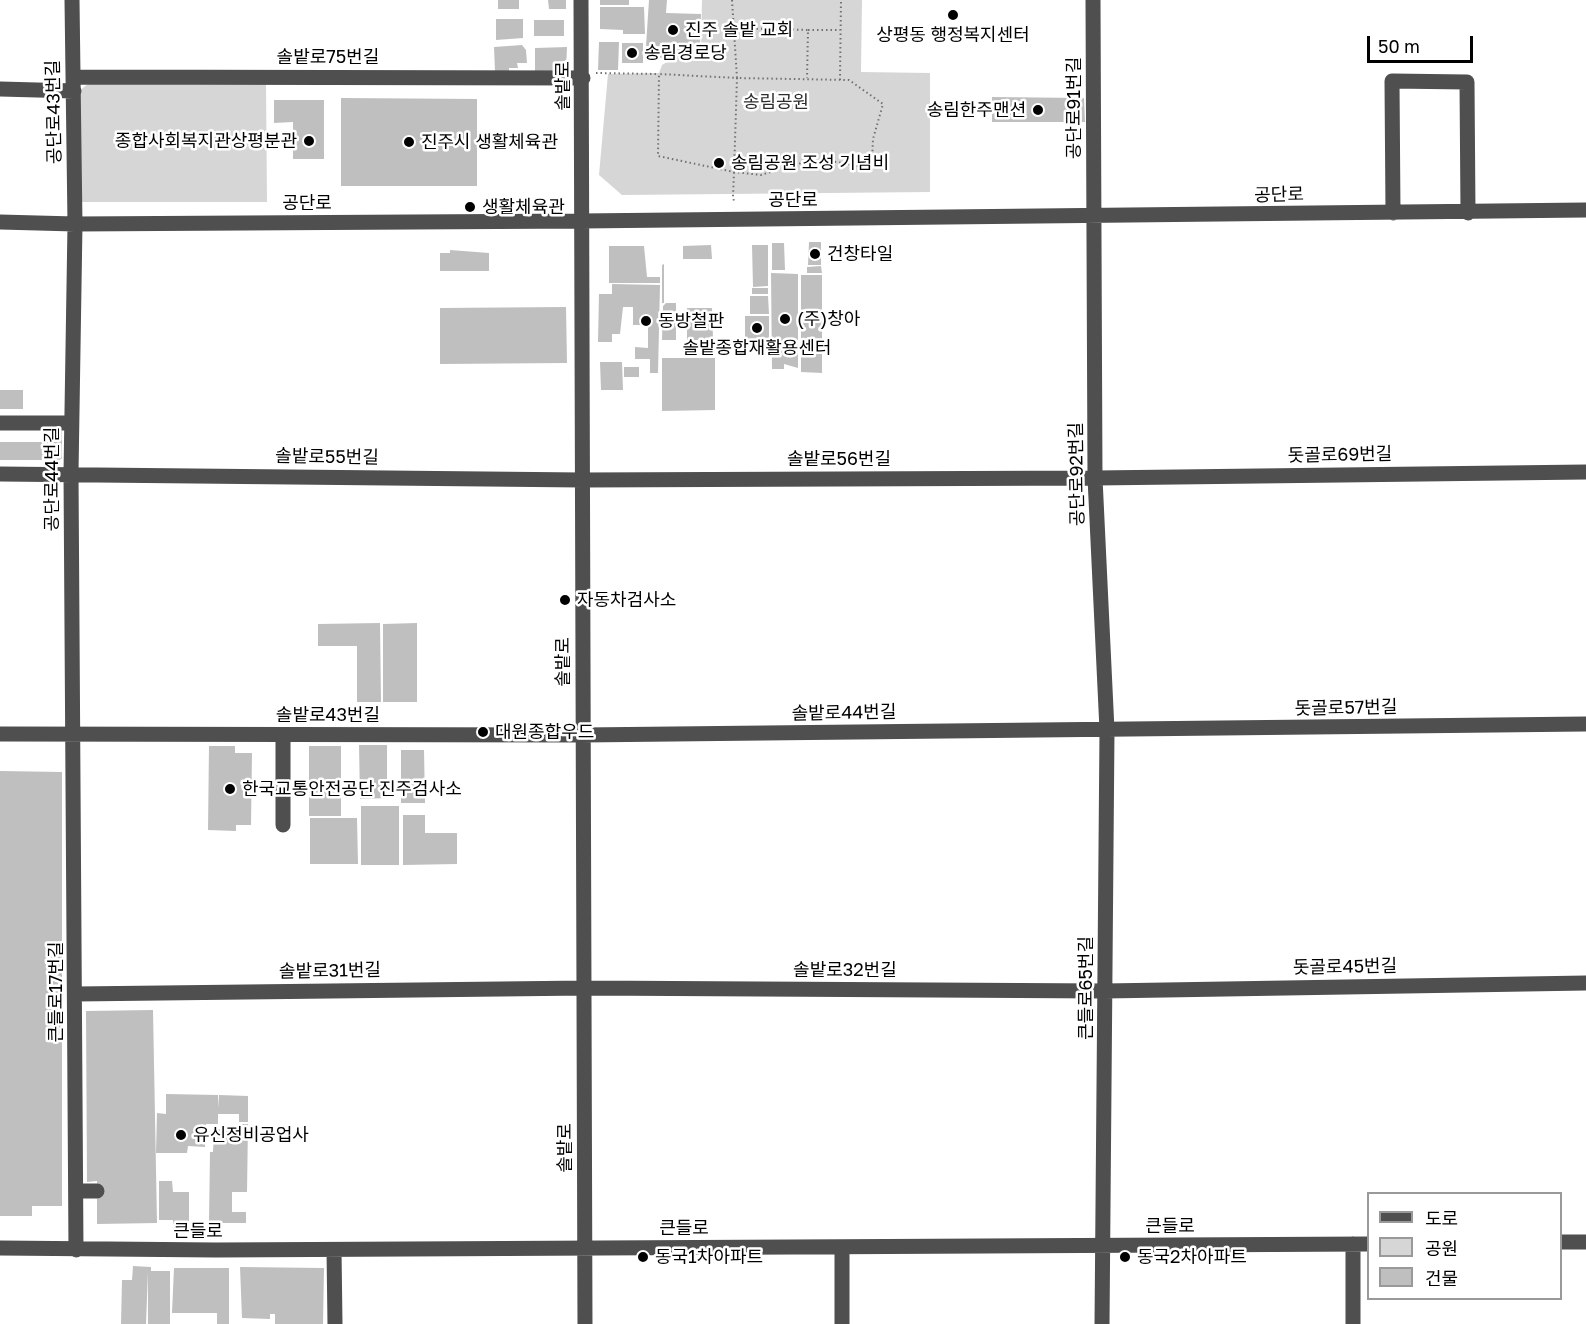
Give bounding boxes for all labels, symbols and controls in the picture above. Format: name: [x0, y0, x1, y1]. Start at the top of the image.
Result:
marker: 상평동 행정복지센터: [946, 8, 960, 22]
place label: 진주 솔밭 교회: [685, 19, 793, 41]
marker: 진주 솔밭 교회: [666, 23, 680, 37]
place label: 상평동 행정복지센터: [876, 24, 1030, 46]
scale bar: [1370, 24, 1476, 62]
text: 50 m: [1378, 35, 1420, 57]
place label: 송림경로당: [644, 42, 727, 64]
street label: 솔밭로75번길: [277, 46, 379, 68]
marker: 송림경로당: [625, 46, 639, 60]
street label: 공단로91번길: [1063, 57, 1085, 159]
street label: 공단로43번길: [42, 60, 66, 164]
street label: 솔밭로: [552, 61, 574, 111]
park label: 송림공원: [743, 91, 809, 113]
place label: 송림한주맨션: [927, 99, 1026, 121]
marker: 송림한주맨션: [1031, 103, 1045, 117]
place label: 종합사회복지관상평분관: [115, 130, 297, 152]
place label: 진주시 생활체육관: [421, 131, 558, 153]
marker: 종합사회복지관상평분관: [302, 134, 316, 148]
marker: 진주시 생활체육관: [402, 135, 416, 149]
place label: 송림공원 조성 기념비: [731, 152, 889, 174]
marker: 송림공원 조성 기념비: [712, 156, 726, 170]
street label: 공단로: [1254, 184, 1304, 206]
street label: 공단로: [768, 189, 818, 211]
street label: 공단로: [282, 192, 332, 214]
place label: 생활체육관: [482, 196, 565, 218]
marker: 생활체육관: [463, 200, 477, 214]
place label: 건창타일: [827, 243, 893, 265]
marker: 건창타일: [808, 247, 822, 261]
place label: (주)창아: [797, 308, 860, 330]
place label: 동방철판: [658, 310, 724, 332]
marker: (주)창아: [778, 312, 792, 326]
marker: 동방철판: [639, 314, 653, 328]
marker: 솔밭종합재활용센터: [750, 321, 764, 335]
place label: 솔밭종합재활용센터: [682, 337, 832, 359]
street label: 공단로92번길: [1065, 422, 1089, 526]
street label: 공단로44번길: [41, 427, 63, 531]
street label: 돗골로69번길: [1288, 443, 1392, 467]
street label: 솔밭로55번길: [275, 445, 379, 469]
street label: 솔밭로56번길: [787, 448, 891, 470]
place label: 자동차검사소: [577, 589, 676, 611]
marker: 자동차검사소: [558, 593, 572, 607]
street label: 솔밭로: [552, 637, 574, 687]
street label: 돗골로57번길: [1294, 696, 1398, 720]
street label: 솔밭로44번길: [791, 701, 897, 725]
street label: 솔밭로43번길: [276, 704, 380, 726]
place label: 대원종합우드: [495, 721, 594, 743]
marker: 대원종합우드: [476, 725, 490, 739]
place label: 한국교통안전공단 진주검사소: [242, 778, 462, 800]
marker: 한국교통안전공단 진주검사소: [223, 782, 237, 796]
street label: 큰들로65번길: [1075, 936, 1097, 1040]
street label: 큰들로17번길: [45, 941, 67, 1043]
street label: 돗골로45번길: [1293, 955, 1397, 979]
street label: 솔밭로31번길: [279, 959, 381, 983]
street label: 솔밭로32번길: [793, 959, 897, 981]
street label: 솔밭로: [554, 1123, 576, 1173]
place label: 유신정비공업사: [193, 1124, 309, 1146]
marker: 유신정비공업사: [174, 1128, 188, 1142]
legend: [1367, 1192, 1562, 1300]
text: 도로: [1425, 1207, 1458, 1229]
street label: 큰들로: [1145, 1215, 1195, 1237]
street label: 큰들로: [659, 1217, 709, 1239]
street label: 큰들로: [173, 1220, 223, 1242]
text: 공원: [1425, 1237, 1458, 1259]
place label: 동국1차아파트: [655, 1246, 763, 1268]
place label: 동국2차아파트: [1137, 1246, 1247, 1268]
marker: 동국1차아파트: [636, 1250, 650, 1264]
marker: 동국2차아파트: [1118, 1250, 1132, 1264]
text: 건물: [1425, 1267, 1458, 1289]

